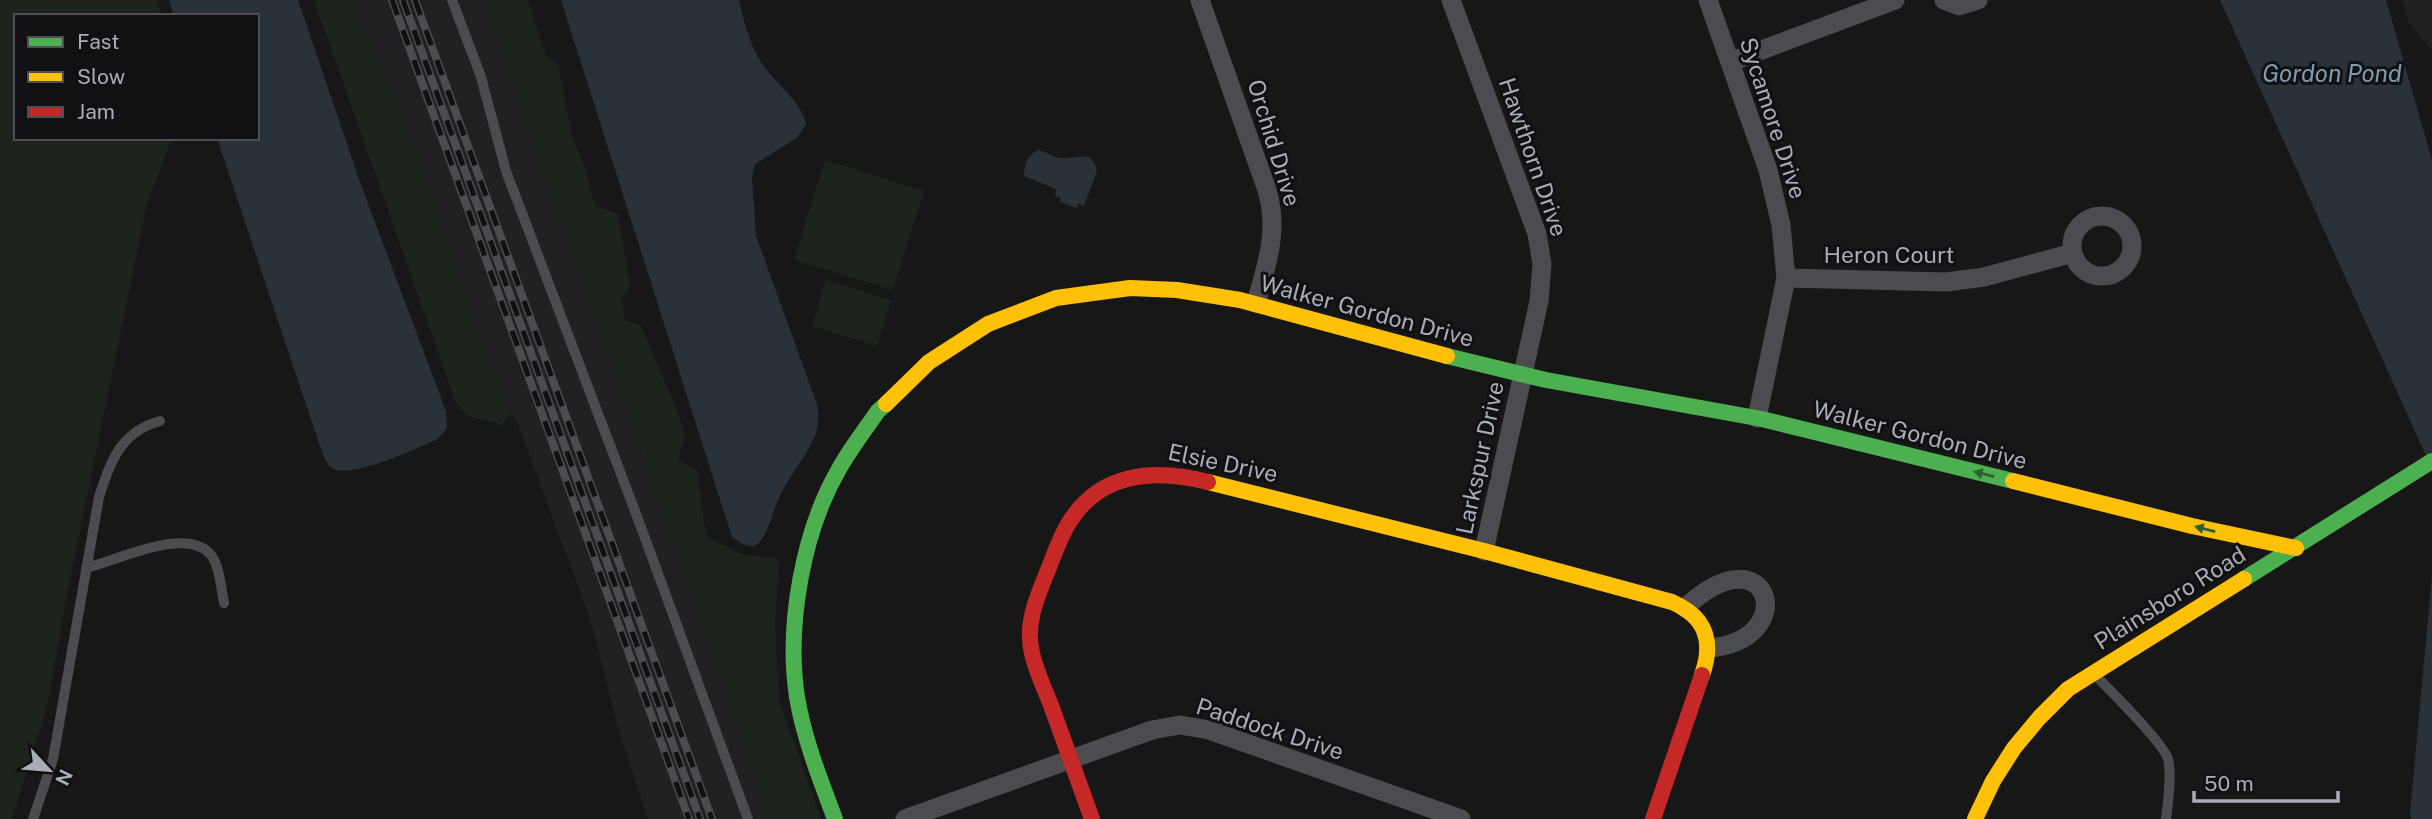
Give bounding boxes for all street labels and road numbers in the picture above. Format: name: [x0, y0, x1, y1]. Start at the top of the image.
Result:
street label: Sycamore Drive: [1735, 34, 1812, 202]
street label: Hawthorn Drive: [1494, 74, 1573, 240]
street label: Orchid Drive: [1242, 76, 1307, 210]
street label: Heron Court: [1823, 241, 1955, 268]
street label: Walker Gordon Drive: [1257, 269, 1477, 352]
street label: Larkspur Drive: [1450, 379, 1509, 537]
street label: Walker Gordon Drive: [1810, 395, 2030, 474]
street label: Elsie Drive: [1166, 438, 1280, 487]
street label: Plainsboro Road: [2089, 540, 2250, 655]
street label: Paddock Drive: [1193, 692, 1347, 765]

